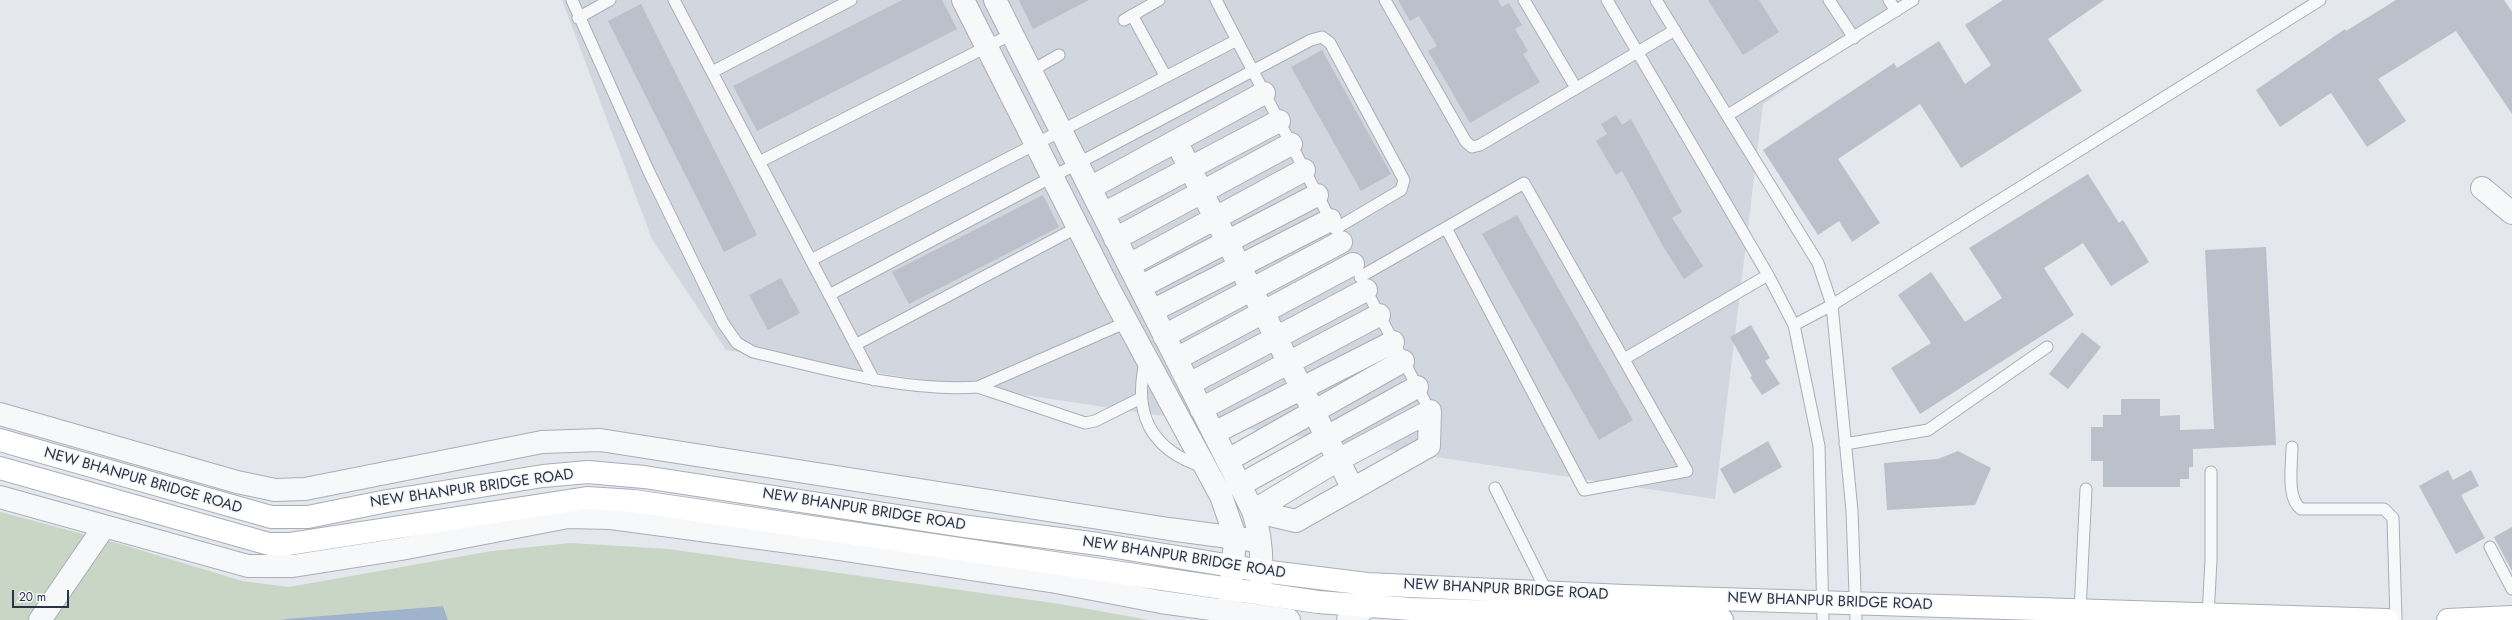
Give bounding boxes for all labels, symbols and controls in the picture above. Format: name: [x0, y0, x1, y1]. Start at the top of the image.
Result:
street label: NEW BHANPUR BRIDGE ROAD: [42, 444, 244, 518]
street label: NEW BHANPUR BRIDGE ROAD: [369, 466, 575, 512]
street label: NEW BHANPUR BRIDGE ROAD: [761, 485, 967, 535]
street label: NEW BHANPUR BRIDGE ROAD: [1081, 533, 1287, 583]
street label: NEW BHANPUR BRIDGE ROAD: [1403, 576, 1609, 604]
scale bar: [14, 582, 71, 608]
text: 20 m: [19, 588, 46, 606]
street label: NEW BHANPUR BRIDGE ROAD: [1727, 589, 1933, 615]

